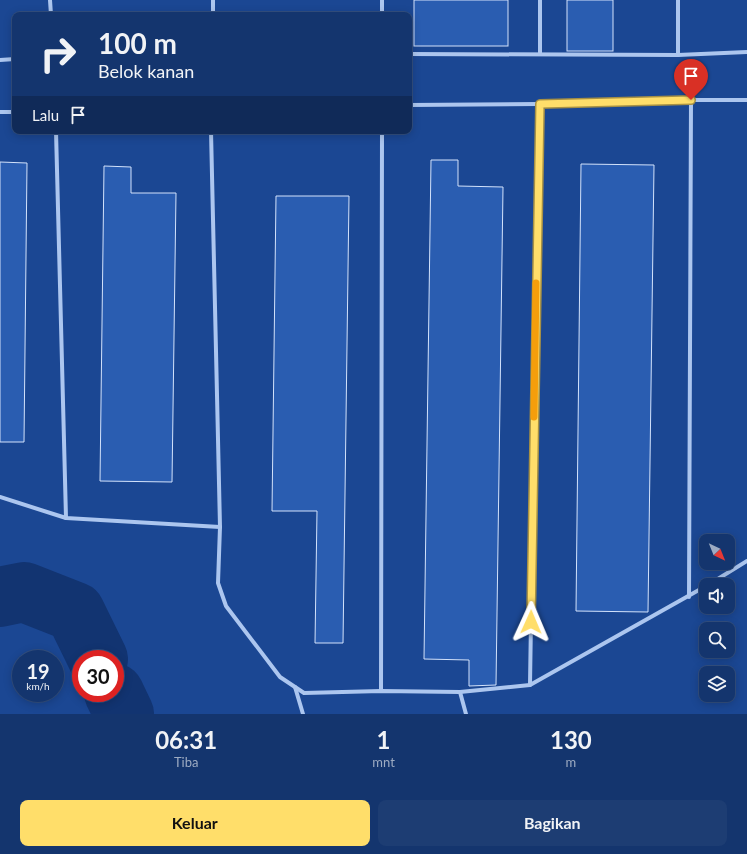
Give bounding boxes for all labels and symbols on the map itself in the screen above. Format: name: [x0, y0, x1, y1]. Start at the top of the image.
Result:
pin: [674, 59, 708, 100]
north arrow: [699, 534, 735, 570]
position arrow: [510, 601, 552, 643]
speed limit sign: 30: [72, 650, 124, 702]

